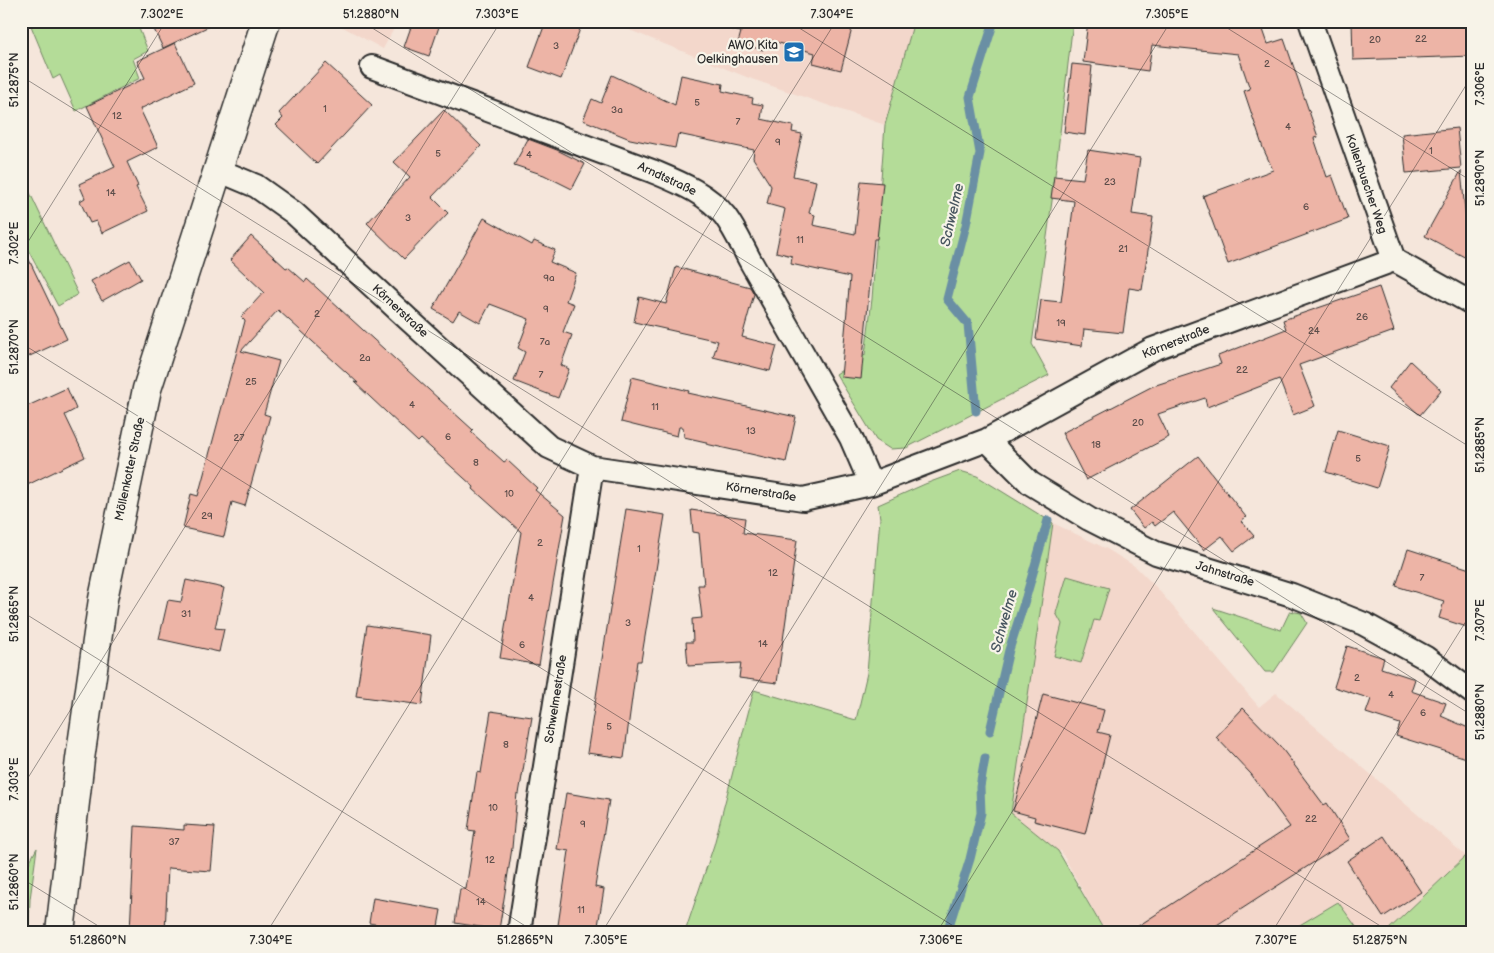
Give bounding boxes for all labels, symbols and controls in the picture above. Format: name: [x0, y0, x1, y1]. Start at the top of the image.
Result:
text: 7.302°E: [141, 7, 183, 22]
text: 51.2880°N: [343, 7, 399, 22]
text: 7.303°E: [475, 7, 519, 22]
text: 7.304°E: [811, 7, 854, 22]
text: 7.305°E: [1146, 7, 1188, 22]
house number: 22: [1415, 33, 1427, 45]
house number: 20: [1369, 34, 1381, 46]
place label: AWO Kita Oelkinghausen: [697, 38, 778, 67]
house number: 3: [553, 40, 559, 52]
school or university icon: AWO Kita Oelkinghausen: [782, 40, 806, 64]
text: 51.2875°N: [7, 52, 22, 108]
house number: 2: [1264, 58, 1270, 70]
text: 7.306°E: [1473, 62, 1488, 106]
house number: 5: [694, 97, 700, 109]
house number: 1: [323, 103, 327, 115]
house number: 3a: [611, 104, 623, 116]
house number: 12: [112, 110, 122, 122]
house number: 7: [736, 116, 741, 128]
house number: 4: [1285, 121, 1291, 133]
street label: Kollenbuscher Weg: [1342, 132, 1390, 236]
house number: 9: [775, 136, 781, 148]
house number: 1: [1429, 145, 1433, 157]
house number: 5: [435, 148, 441, 160]
house number: 4: [526, 149, 532, 161]
text: 51.2890°N: [1473, 150, 1488, 206]
street label: Arndtstraße: [635, 159, 699, 199]
house number: 23: [1104, 176, 1116, 188]
water label: Schwelme: [936, 182, 968, 248]
house number: 14: [106, 187, 116, 199]
house number: 6: [1303, 201, 1309, 213]
house number: 3: [405, 212, 411, 224]
text: 7.302°E: [7, 222, 22, 264]
house number: 11: [796, 234, 804, 246]
house number: 21: [1118, 243, 1128, 255]
house number: 9a: [543, 272, 555, 284]
street label: Körnerstraße: [369, 281, 431, 341]
house number: 9: [543, 303, 549, 315]
house number: 2: [314, 308, 320, 320]
house number: 26: [1356, 311, 1368, 323]
house number: 19: [1056, 317, 1066, 329]
text: 51.2870°N: [7, 319, 22, 375]
street label: Körnerstraße: [1140, 322, 1212, 362]
house number: 24: [1308, 325, 1320, 337]
house number: 7a: [540, 336, 551, 348]
house number: 2a: [359, 352, 371, 364]
house number: 22: [1236, 364, 1248, 376]
house number: 7: [539, 369, 544, 381]
house number: 25: [245, 376, 257, 388]
house number: 4: [409, 399, 415, 411]
house number: 11: [651, 401, 659, 413]
street label: Möllenkotter Straße: [112, 416, 148, 522]
house number: 20: [1132, 417, 1144, 429]
text: 51.2885°N: [1473, 417, 1488, 473]
house number: 13: [746, 425, 756, 437]
house number: 6: [445, 431, 451, 443]
house number: 27: [234, 432, 244, 444]
house number: 18: [1091, 439, 1101, 451]
house number: 5: [1355, 453, 1361, 465]
house number: 8: [473, 457, 479, 469]
street label: Körnerstraße: [725, 479, 797, 505]
house number: 10: [504, 488, 514, 500]
house number: 29: [201, 510, 213, 522]
house number: 2: [537, 537, 543, 549]
house number: 1: [637, 543, 641, 555]
street label: Jahnstraße: [1194, 558, 1256, 590]
house number: 12: [768, 567, 778, 579]
house number: 7: [1420, 572, 1425, 584]
text: 51.2865°N: [7, 586, 22, 642]
water label: Schwelme: [987, 588, 1021, 654]
house number: 4: [528, 592, 534, 604]
text: 7.307°E: [1473, 599, 1488, 641]
house number: 31: [181, 608, 191, 620]
house number: 3: [625, 617, 631, 629]
house number: 14: [758, 638, 768, 650]
house number: 6: [519, 639, 525, 651]
street label: Schwelmestraße: [542, 654, 570, 744]
house number: 2: [1354, 672, 1360, 684]
text: 51.2880°N: [1473, 684, 1488, 740]
house number: 4: [1388, 689, 1394, 701]
house number: 6: [1420, 707, 1426, 719]
house number: 5: [606, 721, 612, 733]
house number: 8: [503, 739, 509, 751]
text: 7.303°E: [7, 757, 22, 801]
house number: 10: [488, 802, 498, 814]
house number: 22: [1305, 813, 1317, 825]
house number: 9: [580, 818, 586, 830]
house number: 37: [168, 836, 180, 848]
text: 51.2860°N: [7, 854, 22, 910]
house number: 12: [485, 854, 495, 866]
house number: 14: [476, 896, 486, 908]
house number: 11: [577, 904, 585, 916]
text: 51.2860°N: [70, 933, 126, 948]
text: 7.304°E: [250, 933, 293, 948]
text: 51.2865°N: [497, 933, 553, 948]
text: 7.305°E: [585, 933, 627, 948]
text: 7.306°E: [919, 933, 963, 948]
text: 7.307°E: [1255, 933, 1297, 948]
text: 51.2875°N: [1352, 933, 1408, 948]

